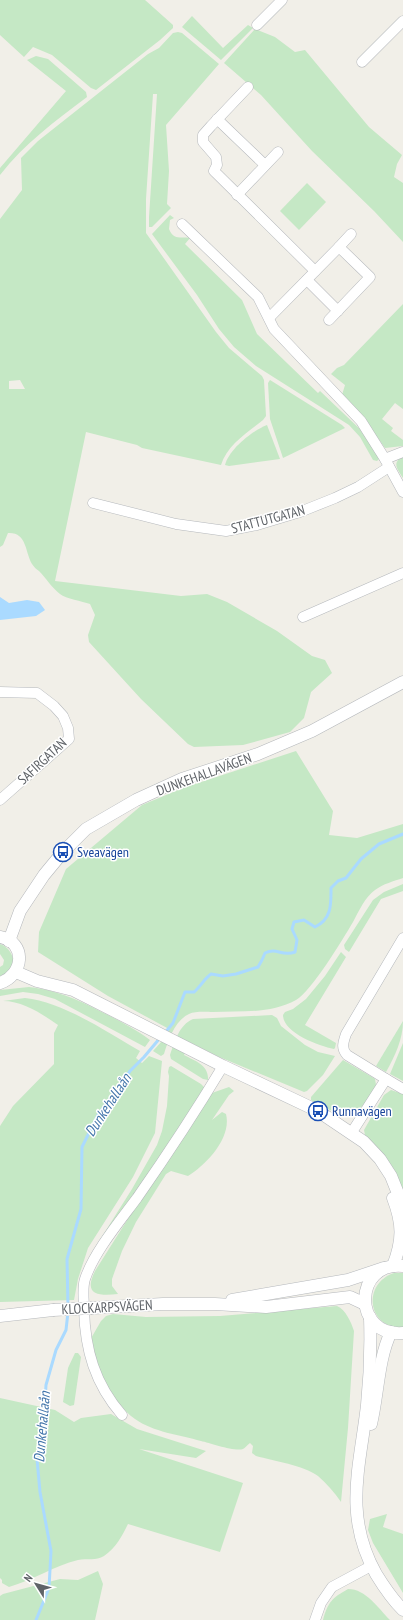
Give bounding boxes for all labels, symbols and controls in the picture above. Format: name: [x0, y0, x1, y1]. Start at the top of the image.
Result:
street label: STATTUTGATAN: [229, 501, 307, 537]
street label: SAFIRGATAN: [14, 734, 70, 788]
street label: DUNKEHALLAVÄGEN: [154, 748, 254, 800]
bus stop icon: Sveavägen: [52, 841, 74, 863]
place label: Sveavägen: [77, 843, 129, 861]
water label: Dunkehallaån: [80, 1069, 136, 1140]
bus stop icon: Runnavägen: [307, 1100, 329, 1122]
place label: Runnavägen: [332, 1102, 392, 1120]
street label: KLOCKARPSVÄGEN: [61, 1296, 153, 1318]
water label: Dunkehallaån: [29, 1389, 54, 1463]
north arrow: [16, 1564, 56, 1604]
text: N: [21, 1571, 35, 1585]

